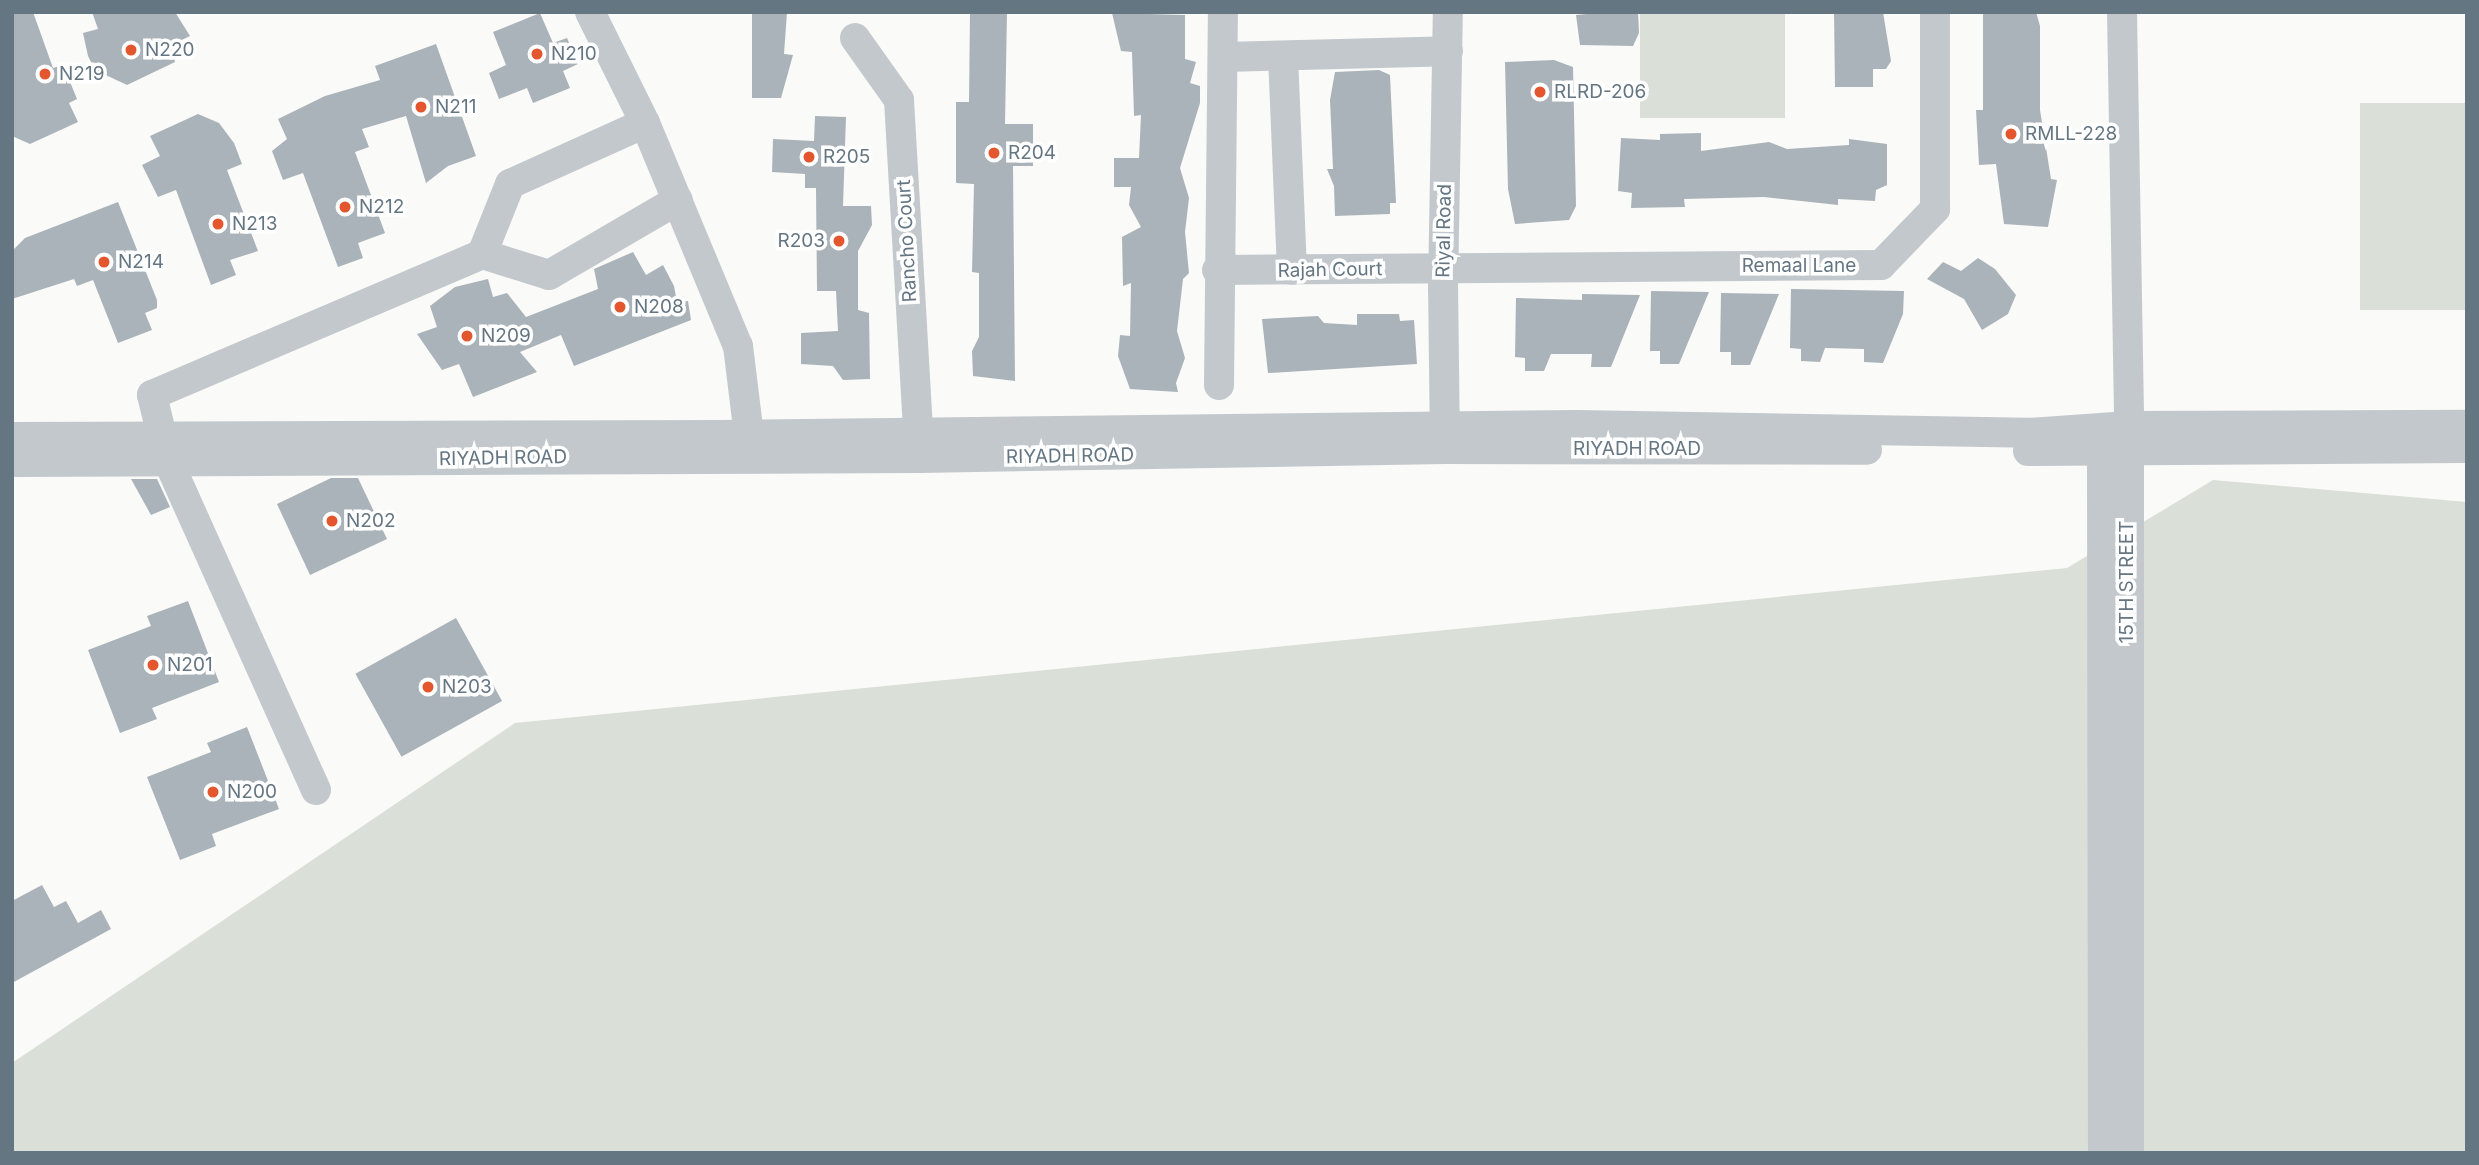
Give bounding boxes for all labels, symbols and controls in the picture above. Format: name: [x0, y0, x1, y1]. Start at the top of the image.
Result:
place label: N220: [145, 39, 194, 61]
marker: N220: [123, 42, 139, 58]
place label: N210: [551, 43, 597, 65]
marker: N210: [529, 46, 545, 62]
place label: N219: [59, 63, 104, 85]
marker: N219: [37, 66, 53, 82]
place label: RLRD-206: [1554, 81, 1646, 103]
marker: RLRD-206: [1532, 84, 1548, 100]
place label: N211: [435, 96, 476, 118]
marker: N211: [413, 99, 429, 115]
place label: RMLL-228: [2025, 123, 2117, 145]
marker: RMLL-228: [2003, 126, 2019, 142]
place label: R204: [1008, 142, 1056, 164]
marker: R204: [986, 145, 1002, 161]
place label: R205: [823, 146, 870, 168]
marker: R205: [801, 149, 817, 165]
street label: Rancho Court: [892, 179, 922, 303]
street label: Riyal Road: [1432, 184, 1456, 278]
place label: N212: [359, 196, 404, 218]
marker: N212: [337, 199, 353, 215]
place label: N213: [232, 213, 277, 235]
marker: N213: [210, 216, 226, 232]
place label: R203: [777, 230, 825, 252]
marker: R203: [831, 233, 847, 249]
place label: N214: [118, 251, 164, 273]
marker: N214: [96, 254, 112, 270]
street label: Remaal Lane: [1742, 255, 1856, 277]
street label: Rajah Court: [1277, 258, 1383, 282]
place label: N208: [634, 296, 684, 318]
marker: N208: [612, 299, 628, 315]
place label: N209: [481, 325, 531, 347]
marker: N209: [459, 328, 475, 344]
street label: RIYADH ROAD: [1573, 438, 1701, 460]
street label: RIYADH ROAD: [1006, 443, 1134, 469]
street label: RIYADH ROAD: [439, 445, 567, 471]
place label: N202: [346, 510, 395, 532]
marker: N202: [324, 513, 340, 529]
street label: 15TH STREET: [2116, 521, 2138, 643]
place label: N201: [167, 654, 213, 676]
marker: N201: [145, 657, 161, 673]
place label: N203: [442, 676, 492, 698]
marker: N203: [420, 679, 436, 695]
place label: N200: [227, 781, 277, 803]
marker: N200: [205, 784, 221, 800]

